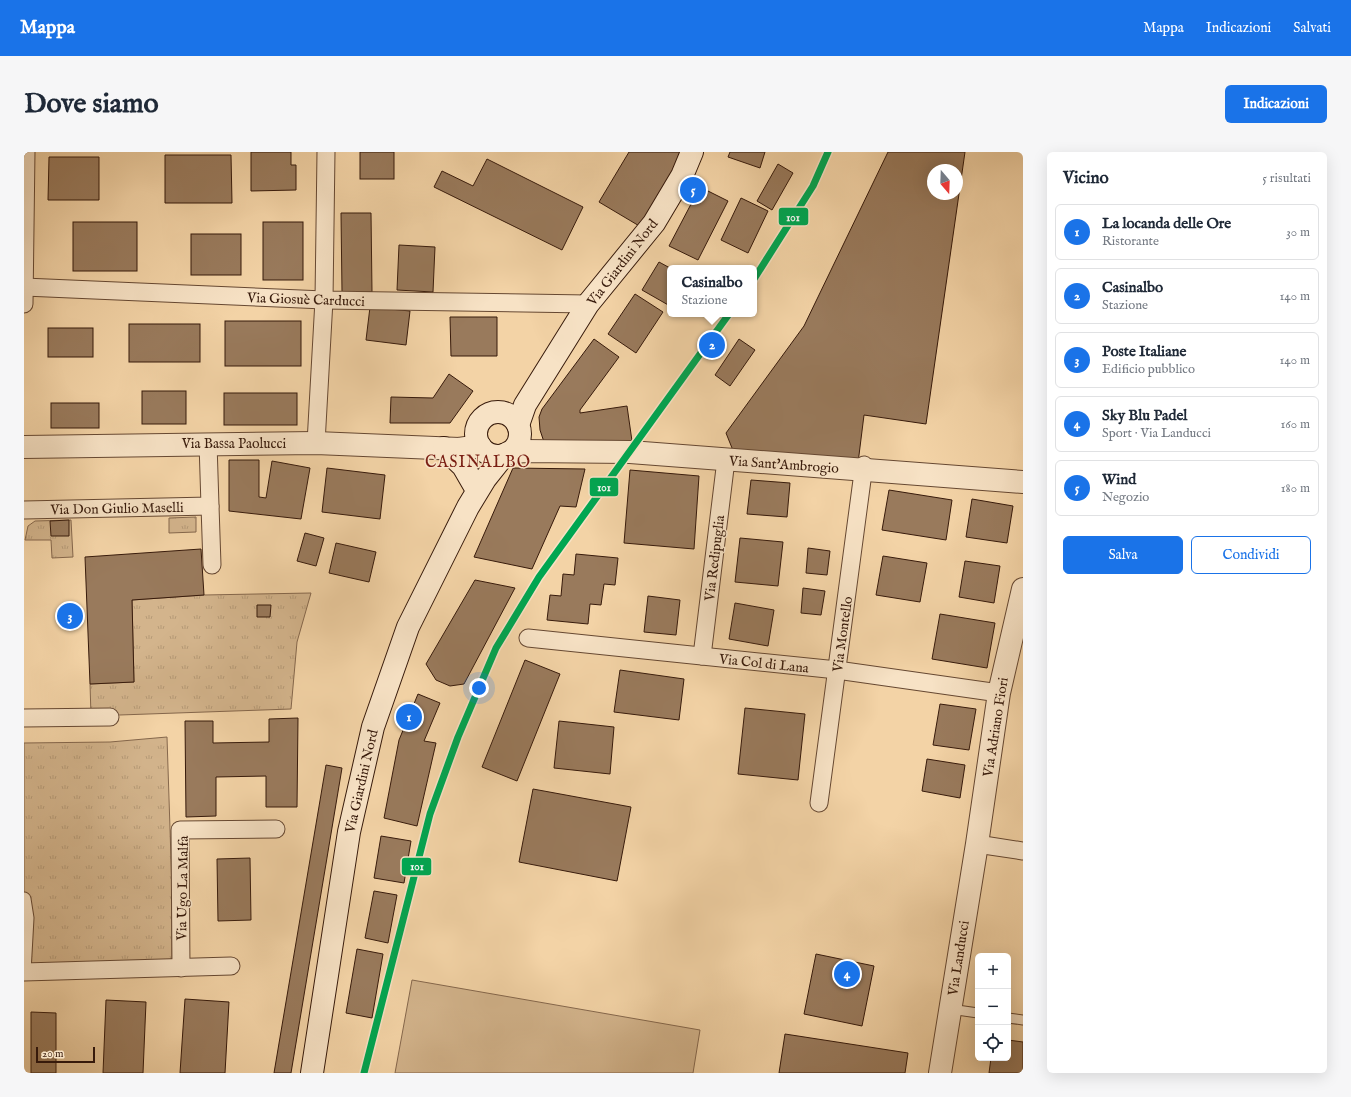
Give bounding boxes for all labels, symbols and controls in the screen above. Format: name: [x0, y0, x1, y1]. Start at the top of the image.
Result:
text: Mappa: [20, 16, 75, 40]
text: Mappa: [1143, 19, 1184, 37]
text: Indicazioni: [1206, 19, 1271, 37]
text: Salvati: [1293, 19, 1331, 37]
button: Indicazioni: [1225, 85, 1327, 123]
text: Dove siamo: [24, 87, 159, 122]
north arrow: [927, 164, 963, 200]
text: Vicino: [1063, 168, 1109, 189]
text: 5 risultati: [1262, 170, 1311, 187]
pin: 5: [680, 175, 706, 205]
line badge: 101: [778, 207, 809, 226]
text: 101: [786, 211, 800, 225]
text: La locanda delle Ore: [1102, 214, 1231, 233]
street label: Via Giardini Nord: [583, 215, 663, 310]
text: 1: [1075, 224, 1079, 241]
text: 30 m: [1286, 224, 1310, 241]
text: Ristorante: [1102, 233, 1159, 250]
popup: [667, 265, 757, 317]
text: Casinalbo: [681, 273, 743, 292]
text: Casinalbo: [1102, 278, 1163, 297]
text: 2: [1074, 288, 1080, 305]
text: 140 m: [1280, 288, 1310, 305]
street label: Via Giosuè Carducci: [246, 289, 365, 311]
text: Stazione: [681, 292, 727, 309]
text: Stazione: [1102, 297, 1148, 314]
pin: 2: [699, 330, 725, 360]
text: Poste Italiane: [1102, 342, 1187, 361]
text: 3: [1075, 352, 1079, 369]
text: 140 m: [1280, 352, 1310, 369]
text: Edificio pubblico: [1102, 361, 1195, 378]
text: Sky Blu Padel: [1102, 406, 1187, 425]
text: 4: [1074, 416, 1080, 433]
text: 160 m: [1280, 416, 1310, 433]
text: Sport · Via Landucci: [1102, 425, 1211, 442]
street label: Via Bassa Paolucci: [181, 435, 287, 453]
street label: Via Sant'Ambrogio: [727, 452, 840, 478]
district label: CASINALBO: [425, 453, 531, 473]
text: Wind: [1102, 470, 1136, 489]
line badge: 101: [589, 477, 619, 497]
text: 5: [1075, 480, 1079, 497]
text: 180 m: [1281, 480, 1310, 497]
text: 101: [597, 481, 611, 495]
text: Negozio: [1102, 489, 1149, 506]
street label: Via Don Giulio Maselli: [49, 499, 184, 519]
street label: Via Redipuglia: [701, 513, 729, 603]
button: Salva: [1063, 536, 1183, 574]
button: Condividi: [1191, 536, 1311, 574]
street label: Via Montello: [829, 595, 857, 674]
pin: 3: [57, 601, 83, 631]
street label: Via Col di Lana: [717, 650, 811, 678]
street label: Via Adriano Fiori: [979, 676, 1013, 779]
your location: [469, 678, 489, 698]
pin: 1: [396, 702, 422, 732]
street label: Via Giardini Nord: [341, 727, 383, 836]
street label: Via Ugo La Malfa: [173, 835, 193, 942]
line badge: 101: [401, 857, 432, 876]
text: 101: [410, 860, 424, 874]
street label: Via Landucci: [944, 919, 974, 998]
map controls: [975, 953, 1011, 1061]
button: +: [975, 953, 1011, 989]
pin: 4: [834, 959, 860, 989]
button: −: [975, 989, 1011, 1025]
button: locate: [975, 1025, 1011, 1061]
scale bar: [36, 1045, 95, 1064]
text: 20 m: [42, 1047, 63, 1061]

